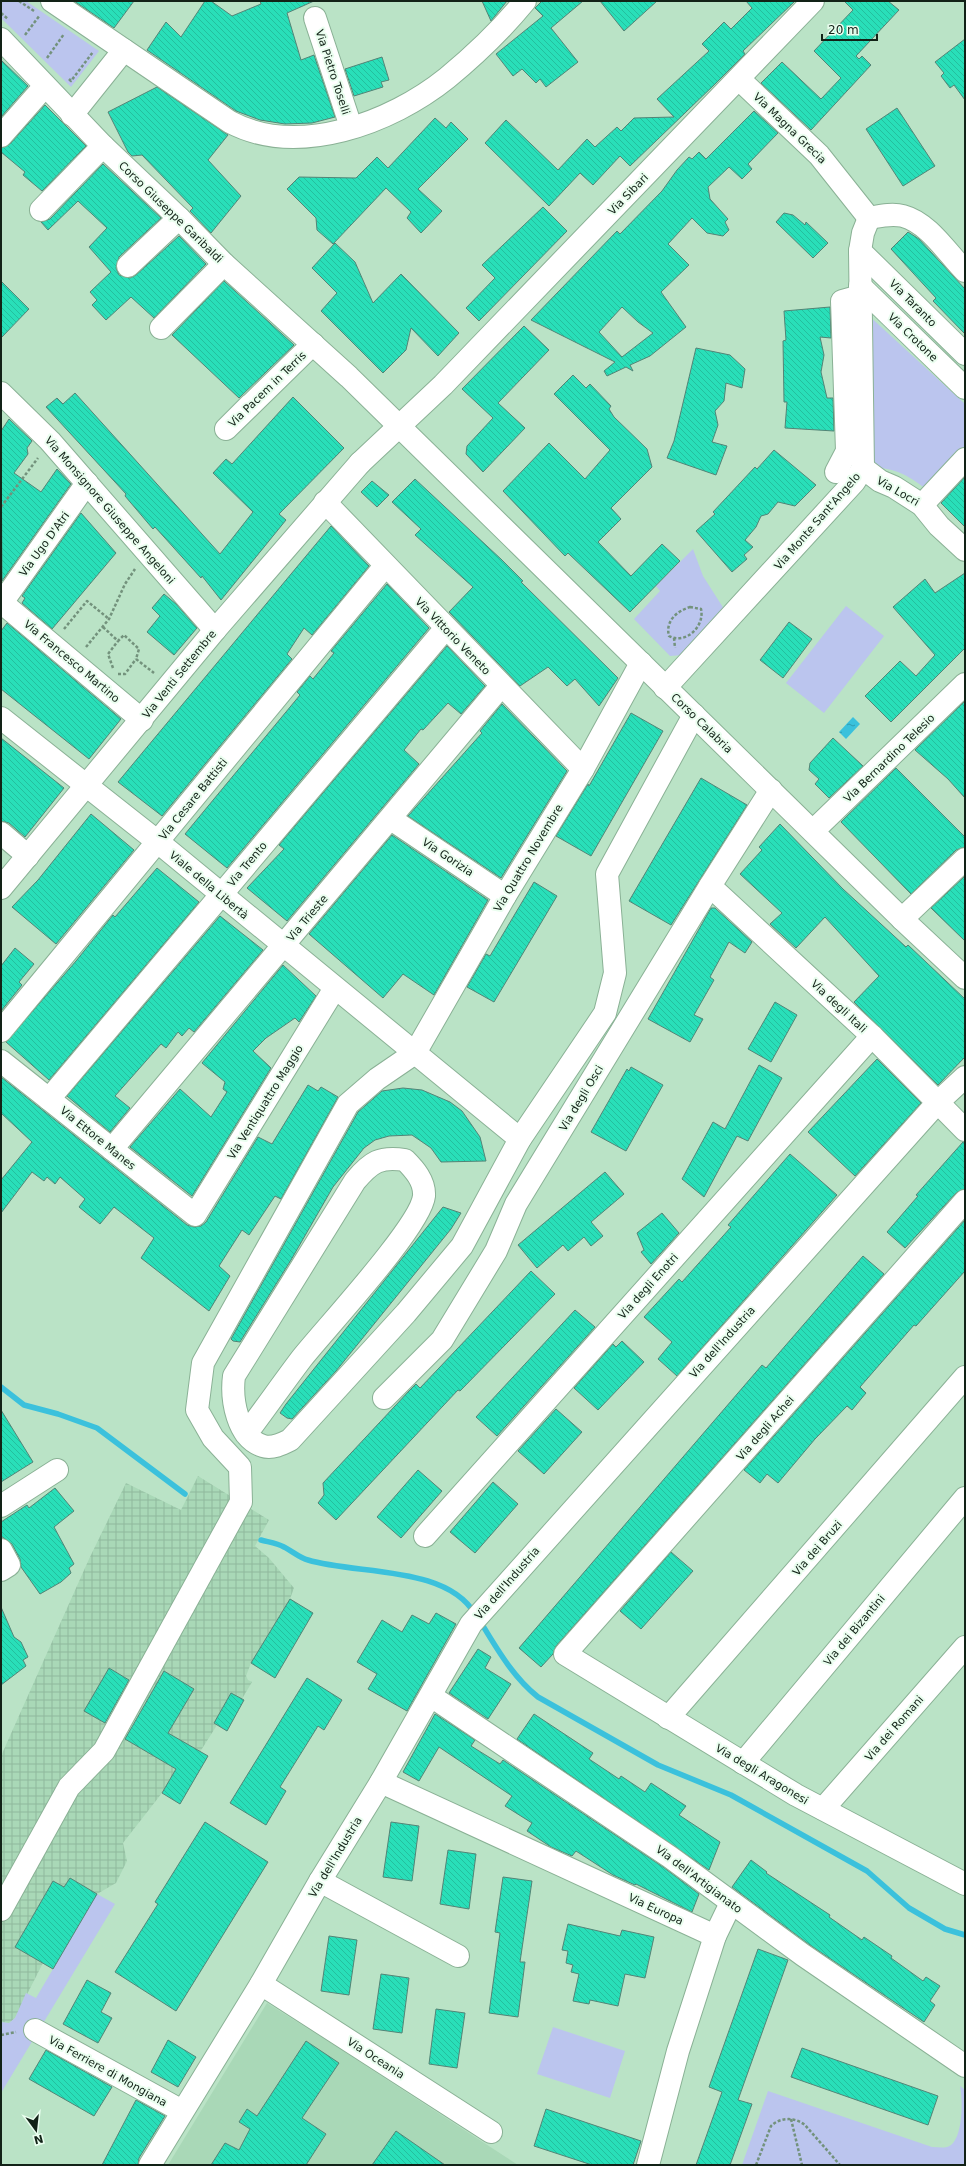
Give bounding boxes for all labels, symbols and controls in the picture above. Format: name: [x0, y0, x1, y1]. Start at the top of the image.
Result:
scale bar: [822, 16, 877, 42]
text: 20 m: [828, 23, 859, 37]
street label: Via Pietro Toselli: [313, 28, 352, 116]
street label: Via Magna Grecia: [750, 90, 829, 167]
street label: Corso Giuseppe Garibaldi: [116, 159, 225, 266]
street label: Via Sibari: [606, 171, 651, 218]
street label: Via Taranto: [886, 277, 939, 330]
street label: Via Crotone: [885, 310, 940, 364]
street label: Via Pacem in Terris: [226, 349, 309, 430]
street label: Via Monsignore Giuseppe Angeloni: [42, 434, 177, 587]
street label: Via Monte Sant'Angelo: [772, 470, 863, 573]
street label: Via Locri: [874, 474, 921, 509]
street label: Via Ugo D'Atri: [17, 510, 72, 579]
street label: Via Vittorio Veneto: [412, 595, 493, 678]
street label: Via Francesco Martino: [21, 618, 122, 705]
street label: Via Venti Settembre: [140, 627, 219, 721]
street label: Corso Calabria: [668, 691, 735, 756]
street label: Via Bernardino Telesio: [841, 711, 938, 805]
street label: Via Cesare Battisti: [157, 756, 230, 843]
street label: Via Quattro Novembre: [491, 802, 566, 914]
street label: Via Gorizia: [420, 836, 476, 879]
street label: Via Trento: [225, 839, 270, 889]
street label: Viale della Libertà: [167, 849, 251, 922]
street label: Via Trieste: [284, 892, 331, 944]
street label: Via degli Itali: [808, 977, 869, 1035]
street label: Via Ventiquattro Maggio: [225, 1043, 306, 1162]
street label: Via degli Osci: [557, 1063, 606, 1134]
street label: Via Ettore Manes: [57, 1104, 138, 1173]
street label: Via degli Enotri: [616, 1251, 681, 1322]
street label: Via dell'Industria: [687, 1304, 758, 1381]
street label: Via degli Achei: [734, 1393, 797, 1463]
street label: Via dei Bruzi: [790, 1518, 845, 1579]
street label: Via dell'Industria: [472, 1544, 542, 1622]
street label: Via dei Bizantini: [821, 1592, 888, 1668]
street label: Via dei Romani: [862, 1693, 926, 1764]
street label: Via degli Aragonesi: [713, 1742, 811, 1807]
street label: Via dell'Industria: [306, 1814, 365, 1900]
street label: Via dell'Artigianato: [653, 1843, 745, 1916]
street label: Via Europa: [626, 1891, 685, 1928]
street label: Via Ferriere di Mongiana: [46, 2033, 169, 2109]
street label: Via Oceania: [345, 2035, 407, 2082]
north arrow: [16, 2110, 56, 2150]
text: N: [32, 2132, 45, 2147]

